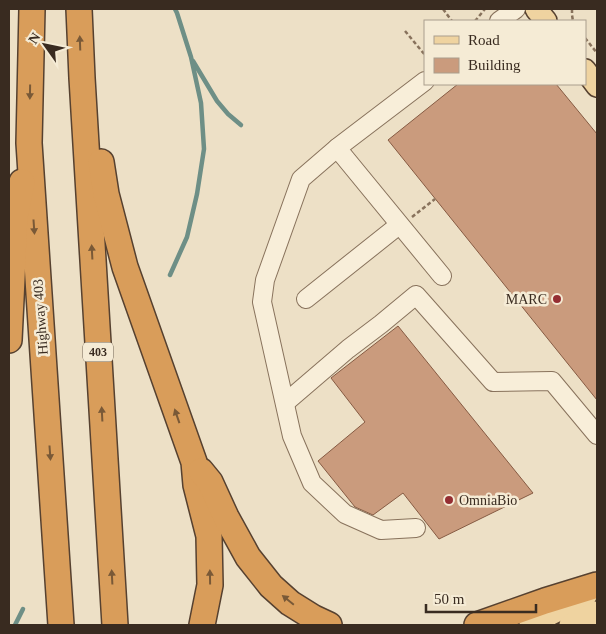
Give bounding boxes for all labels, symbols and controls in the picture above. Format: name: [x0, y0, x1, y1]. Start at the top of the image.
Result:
north arrow: [20, 20, 70, 70]
legend: [424, 20, 586, 85]
text: N: [25, 30, 44, 47]
text: Road: [468, 32, 500, 48]
one-way arrow: [76, 35, 84, 51]
text: Building: [468, 57, 521, 73]
one-way arrow: [25, 85, 33, 101]
one-way arrow: [30, 219, 38, 235]
one-way arrow: [88, 244, 96, 260]
street label: Highway 403: [30, 279, 51, 355]
place label: MARC: [506, 292, 547, 307]
marker: MARC: [551, 293, 563, 305]
road number: 403: [83, 342, 113, 362]
one-way arrow: [98, 406, 106, 422]
one-way arrow: [173, 408, 180, 423]
one-way arrow: [46, 445, 54, 461]
place label: OmniaBio: [459, 493, 517, 508]
marker: OmniaBio: [443, 494, 455, 506]
one-way arrow: [107, 568, 115, 584]
one-way arrow: [206, 569, 214, 585]
scale bar: [426, 582, 536, 614]
text: 50 m: [434, 591, 465, 607]
one-way arrow: [281, 594, 294, 605]

